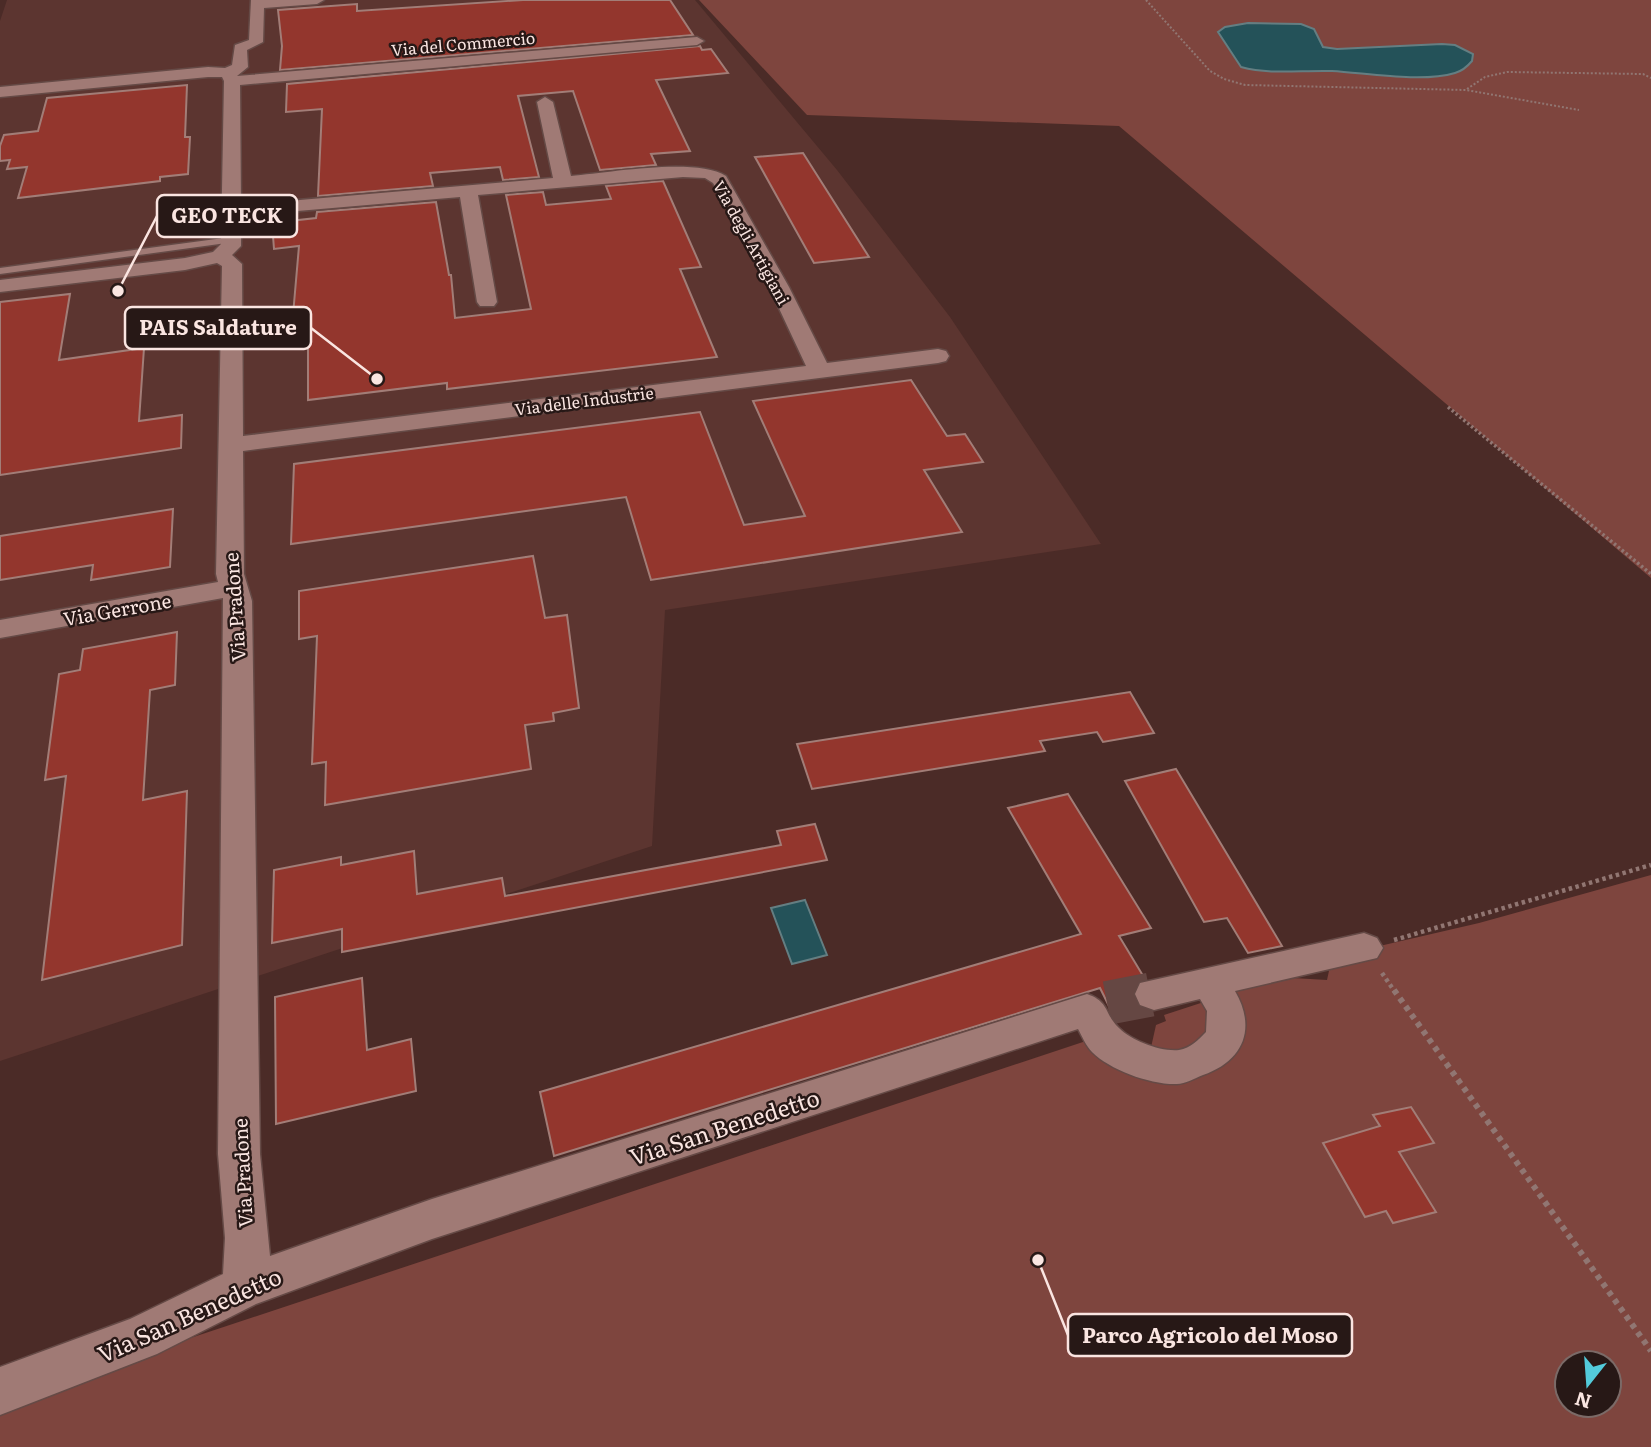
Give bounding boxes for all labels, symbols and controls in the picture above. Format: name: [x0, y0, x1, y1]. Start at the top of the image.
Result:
street label: Via del Commercio: [390, 25, 536, 61]
street label: Via degli Artigiani: [708, 175, 796, 309]
callout: GEO TECK: [157, 195, 297, 237]
text: GEO TECK: [171, 198, 283, 229]
callout: PAIS Saldature: [125, 307, 311, 349]
text: PAIS Saldature: [139, 310, 297, 341]
street label: Via delle Industrie: [513, 380, 655, 420]
street label: Via Pradone: [216, 551, 252, 663]
street label: Via Gerrone: [61, 586, 173, 632]
street label: Via San Benedetto: [625, 1079, 823, 1173]
street label: Via Pradone: [225, 1118, 259, 1228]
street label: Via San Benedetto: [92, 1258, 286, 1370]
callout: Parco Agricolo del Moso: [1068, 1314, 1352, 1356]
text: Parco Agricolo del Moso: [1082, 1318, 1338, 1349]
north arrow: [1553, 1349, 1623, 1419]
text: N: [1571, 1385, 1594, 1417]

